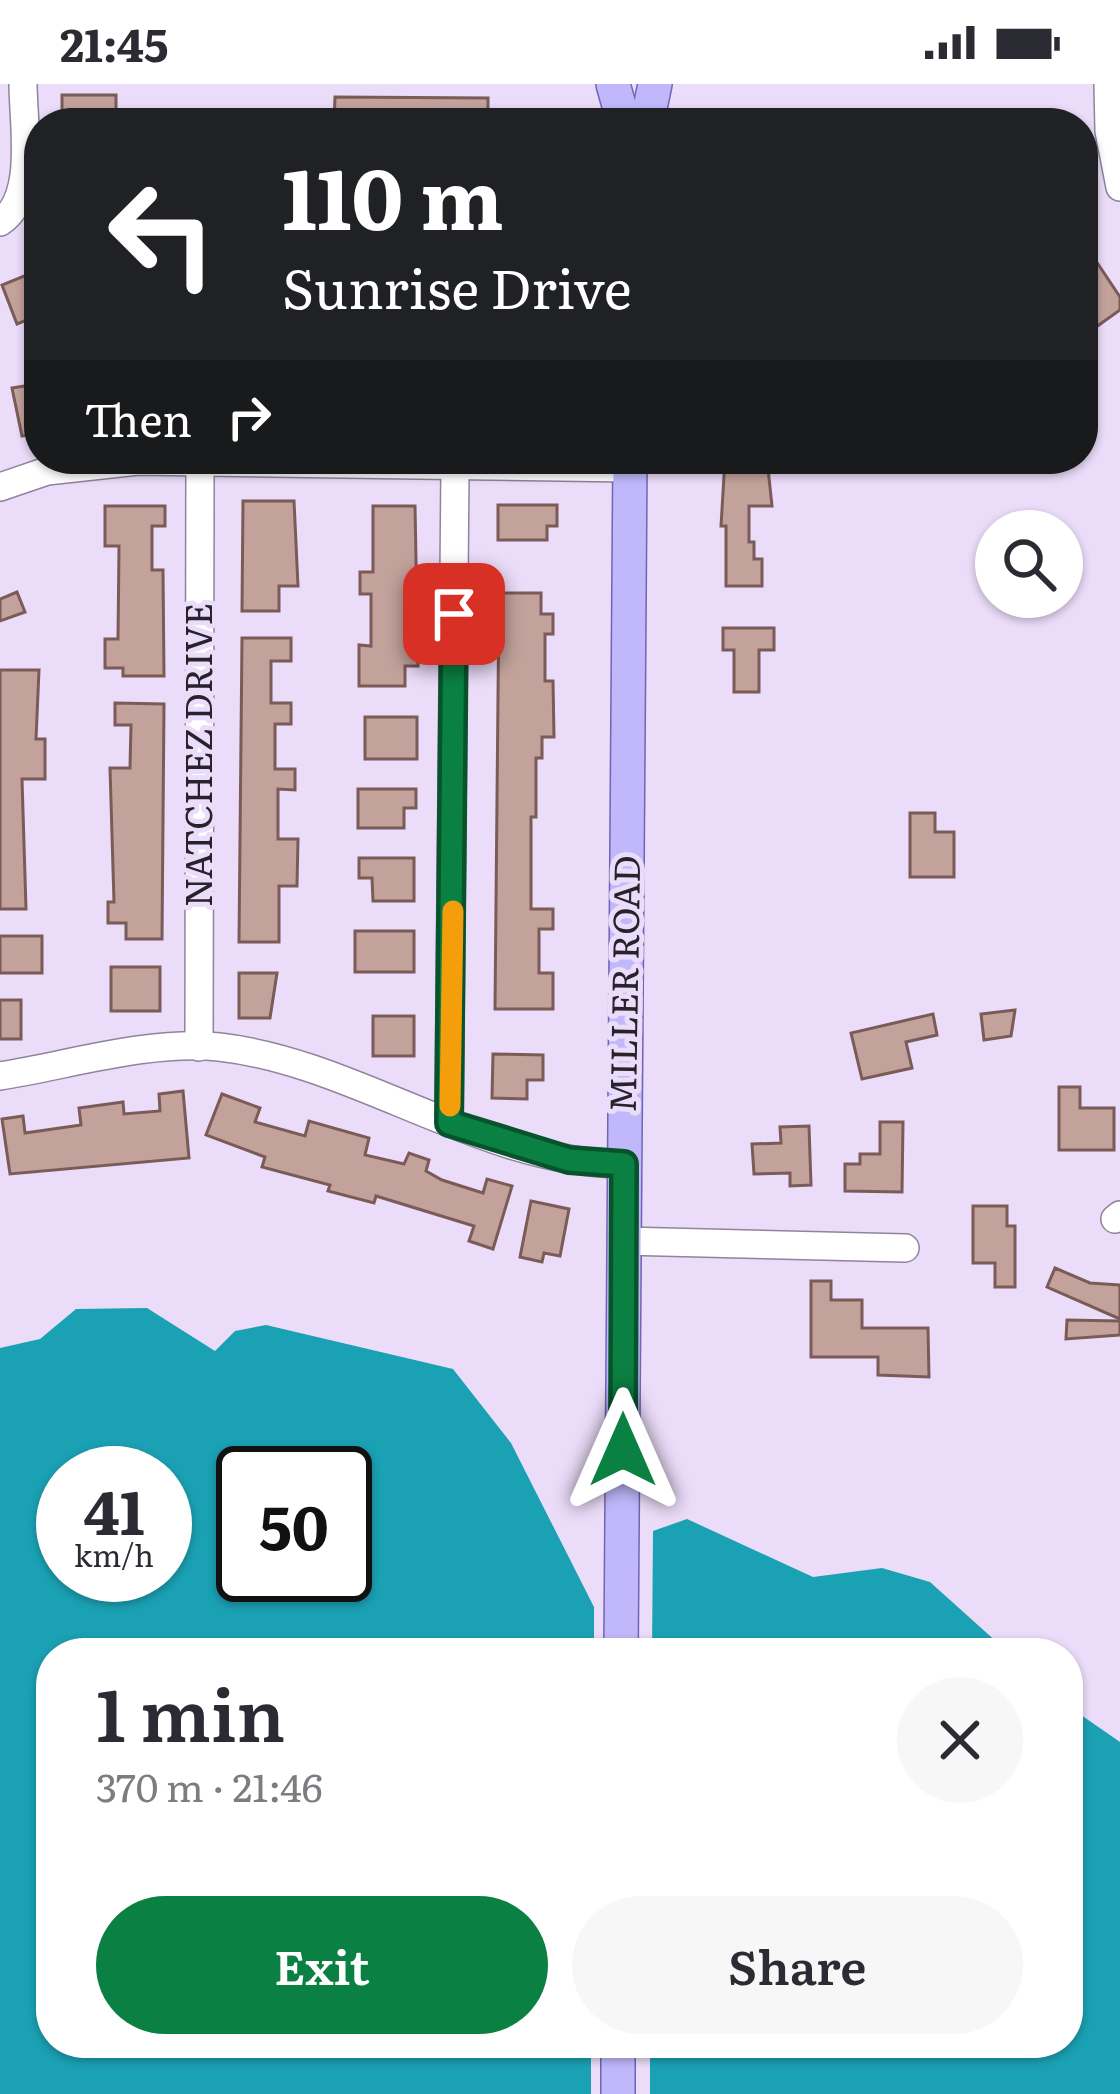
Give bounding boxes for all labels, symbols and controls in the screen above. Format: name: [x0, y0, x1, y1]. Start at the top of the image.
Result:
text: 21:45: [60, 9, 168, 76]
text: 110 m: [282, 131, 504, 256]
icon: left: [84, 156, 240, 312]
text: Sunrise Drive: [282, 245, 632, 326]
text: Then: [84, 384, 192, 451]
icon: right: [216, 384, 282, 450]
map controls: [975, 510, 1083, 618]
button: search: [975, 510, 1083, 618]
pin: [403, 563, 505, 665]
icon: arrive: [421, 581, 487, 647]
street label: NATCHEZ DRIVE: [170, 603, 223, 907]
street label: MILLER ROAD: [594, 855, 651, 1113]
position arrow: [560, 1387, 686, 1513]
speed limit sign: 50: [216, 1446, 372, 1602]
text: 41: [83, 1464, 145, 1553]
text: km/h: [74, 1532, 154, 1576]
text: 1 min: [96, 1657, 285, 1764]
button: close: [897, 1677, 1023, 1803]
text: 370 m · 21:46: [96, 1756, 323, 1814]
button: Exit: [96, 1896, 548, 2034]
button: Share: [572, 1896, 1023, 2034]

